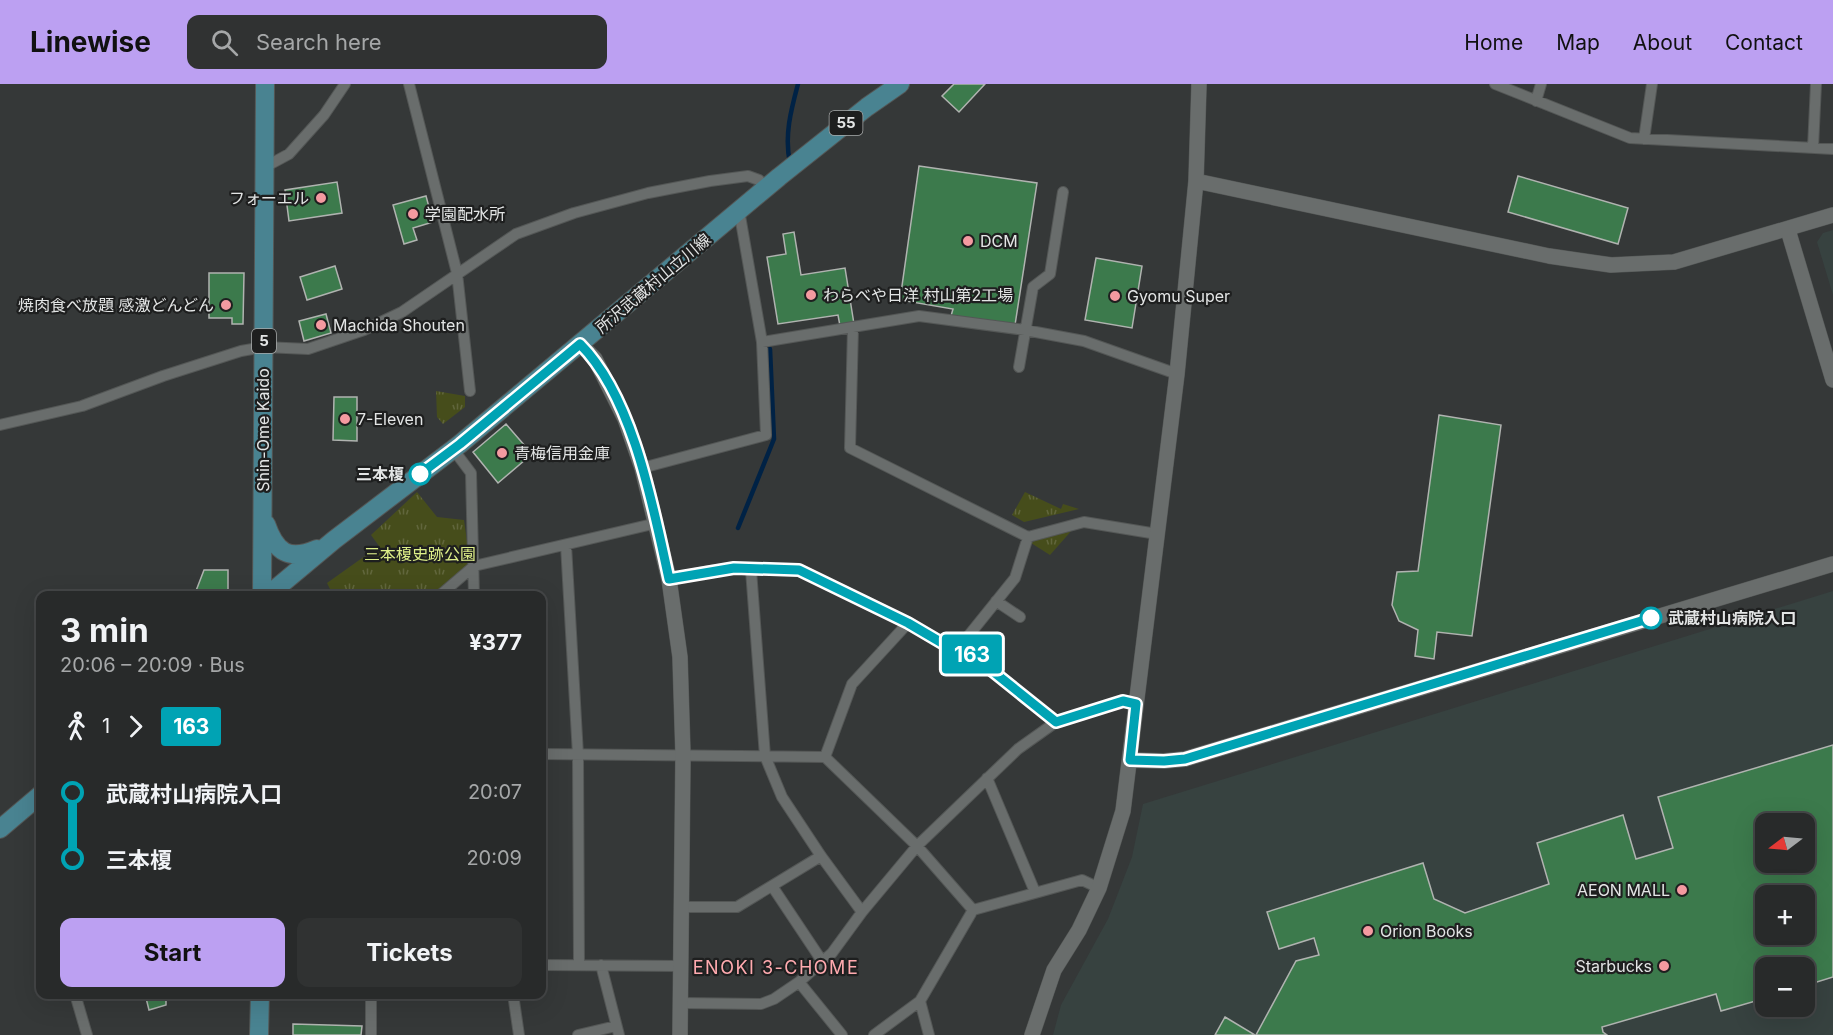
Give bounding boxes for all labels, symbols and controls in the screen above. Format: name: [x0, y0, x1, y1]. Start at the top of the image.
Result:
search box: [187, 15, 607, 69]
text: Linewise: [30, 25, 151, 59]
icon: search: [208, 26, 241, 59]
text: Search here: [256, 29, 382, 55]
text: Home: [1464, 30, 1523, 55]
text: Map: [1556, 30, 1600, 55]
text: About: [1633, 30, 1692, 55]
text: Contact: [1725, 30, 1803, 55]
road number: 55: [830, 111, 862, 135]
place label: フォーエル: [229, 188, 309, 208]
marker: フォーエル: [314, 191, 328, 205]
place label: 学園配水所: [425, 204, 505, 224]
marker: 学園配水所: [406, 207, 420, 221]
street label: 所沢武蔵村山立川線: [591, 229, 715, 337]
place label: DCM: [980, 231, 1018, 251]
marker: DCM: [961, 234, 975, 248]
place label: わらべや日洋 村山第2工場: [823, 285, 1013, 305]
place label: Gyomu Super: [1127, 286, 1230, 306]
marker: わらべや日洋 村山第2工場: [804, 288, 818, 302]
marker: Gyomu Super: [1108, 289, 1122, 303]
place label: 焼肉食べ放題 感激どんどん: [18, 295, 214, 315]
marker: 焼肉食べ放題 感激どんどん: [219, 298, 233, 312]
place label: Machida Shouten: [333, 315, 465, 335]
marker: Machida Shouten: [314, 318, 328, 332]
road number: 5: [252, 329, 276, 353]
street label: Shin-Ome Kaido: [253, 368, 273, 492]
place label: 7-Eleven: [357, 409, 423, 429]
marker: 7-Eleven: [338, 412, 352, 426]
place label: 青梅信用金庫: [514, 443, 610, 463]
marker: 青梅信用金庫: [495, 446, 509, 460]
marker: 三本榎: [409, 463, 431, 485]
place label: 三本榎: [356, 464, 404, 484]
park label: 三本榎史跡公園: [364, 544, 476, 564]
marker: 武蔵村山病院入口: [1640, 607, 1662, 629]
place label: 武蔵村山病院入口: [1668, 608, 1796, 628]
text: 3 min: [60, 610, 149, 650]
text: ¥377: [469, 629, 522, 655]
line badge: 163: [938, 634, 1006, 674]
text: 163: [954, 642, 990, 667]
text: 20:06 – 20:09 · Bus: [60, 653, 245, 677]
icon: walk: [60, 710, 93, 743]
icon: forward: [119, 710, 152, 743]
text: 1: [102, 714, 110, 738]
text: 163: [173, 714, 209, 739]
text: 20:07: [468, 780, 522, 804]
text: 武蔵村山病院入口: [106, 781, 282, 807]
north arrow: [1755, 813, 1815, 873]
map controls: [1755, 813, 1815, 1017]
text: 20:09: [466, 846, 522, 870]
text: 三本榎: [106, 847, 172, 873]
place label: AEON MALL: [1577, 880, 1670, 900]
marker: AEON MALL: [1675, 883, 1689, 897]
button: +: [1755, 885, 1815, 945]
button: Start: [60, 918, 285, 987]
button: Tickets: [297, 918, 522, 987]
place label: Orion Books: [1380, 921, 1473, 941]
marker: Orion Books: [1361, 924, 1375, 938]
place label: Starbucks: [1576, 956, 1652, 976]
district label: ENOKI 3-CHOME: [693, 957, 859, 978]
button: −: [1755, 957, 1815, 1017]
marker: Starbucks: [1657, 959, 1671, 973]

